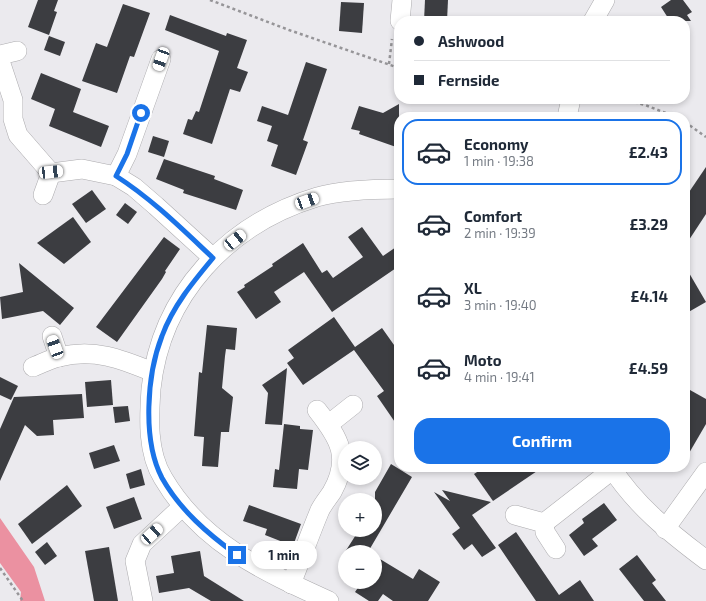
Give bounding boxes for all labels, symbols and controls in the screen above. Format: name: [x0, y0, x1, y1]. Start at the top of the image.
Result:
text: Ashwood: [438, 32, 504, 50]
car: [151, 46, 171, 72]
text: Fernside: [438, 71, 500, 89]
route start: [132, 104, 150, 122]
icon: car: [416, 134, 452, 170]
text: Economy: [464, 135, 529, 153]
text: £2.43: [629, 143, 668, 161]
text: 1 min · 19:38: [464, 153, 534, 169]
car: [38, 165, 64, 179]
car: [294, 191, 320, 211]
icon: car: [416, 206, 452, 242]
text: Comfort: [464, 207, 522, 225]
text: £3.29: [629, 215, 668, 233]
text: 2 min · 19:39: [464, 225, 536, 241]
car: [222, 228, 248, 252]
icon: car: [416, 278, 452, 314]
text: XL: [464, 279, 482, 297]
text: £4.14: [631, 287, 668, 305]
text: 3 min · 19:40: [464, 297, 537, 313]
car: [45, 334, 65, 360]
icon: car: [416, 350, 452, 386]
text: Moto: [464, 351, 502, 369]
text: £4.59: [629, 359, 668, 377]
text: 4 min · 19:41: [464, 369, 535, 385]
button: Confirm: [414, 418, 670, 464]
map controls: [338, 441, 382, 589]
button: layers: [338, 441, 382, 485]
button: +: [338, 493, 382, 537]
car: [139, 522, 165, 546]
callout: 1 min: [251, 541, 317, 569]
button: −: [338, 545, 382, 589]
route end: [228, 546, 246, 564]
text: 1 min: [268, 547, 300, 563]

